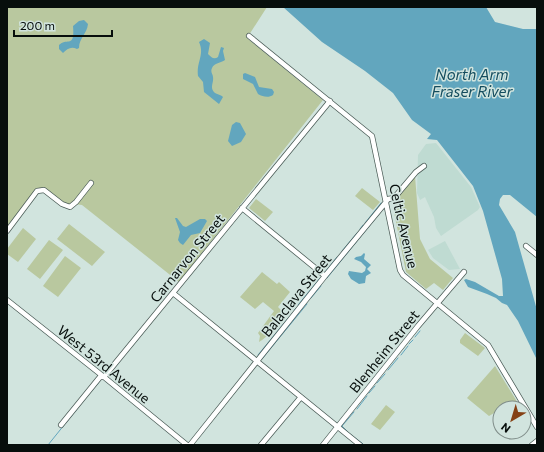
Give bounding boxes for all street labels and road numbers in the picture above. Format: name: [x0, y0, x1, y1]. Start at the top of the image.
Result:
street label: Celtic Avenue: [386, 182, 422, 270]
street label: Carnarvon Street: [146, 210, 228, 306]
street label: Balaclava Street: [257, 250, 335, 340]
street label: Blenheim Street: [345, 306, 423, 396]
street label: West 53rd Avenue: [54, 321, 154, 407]

